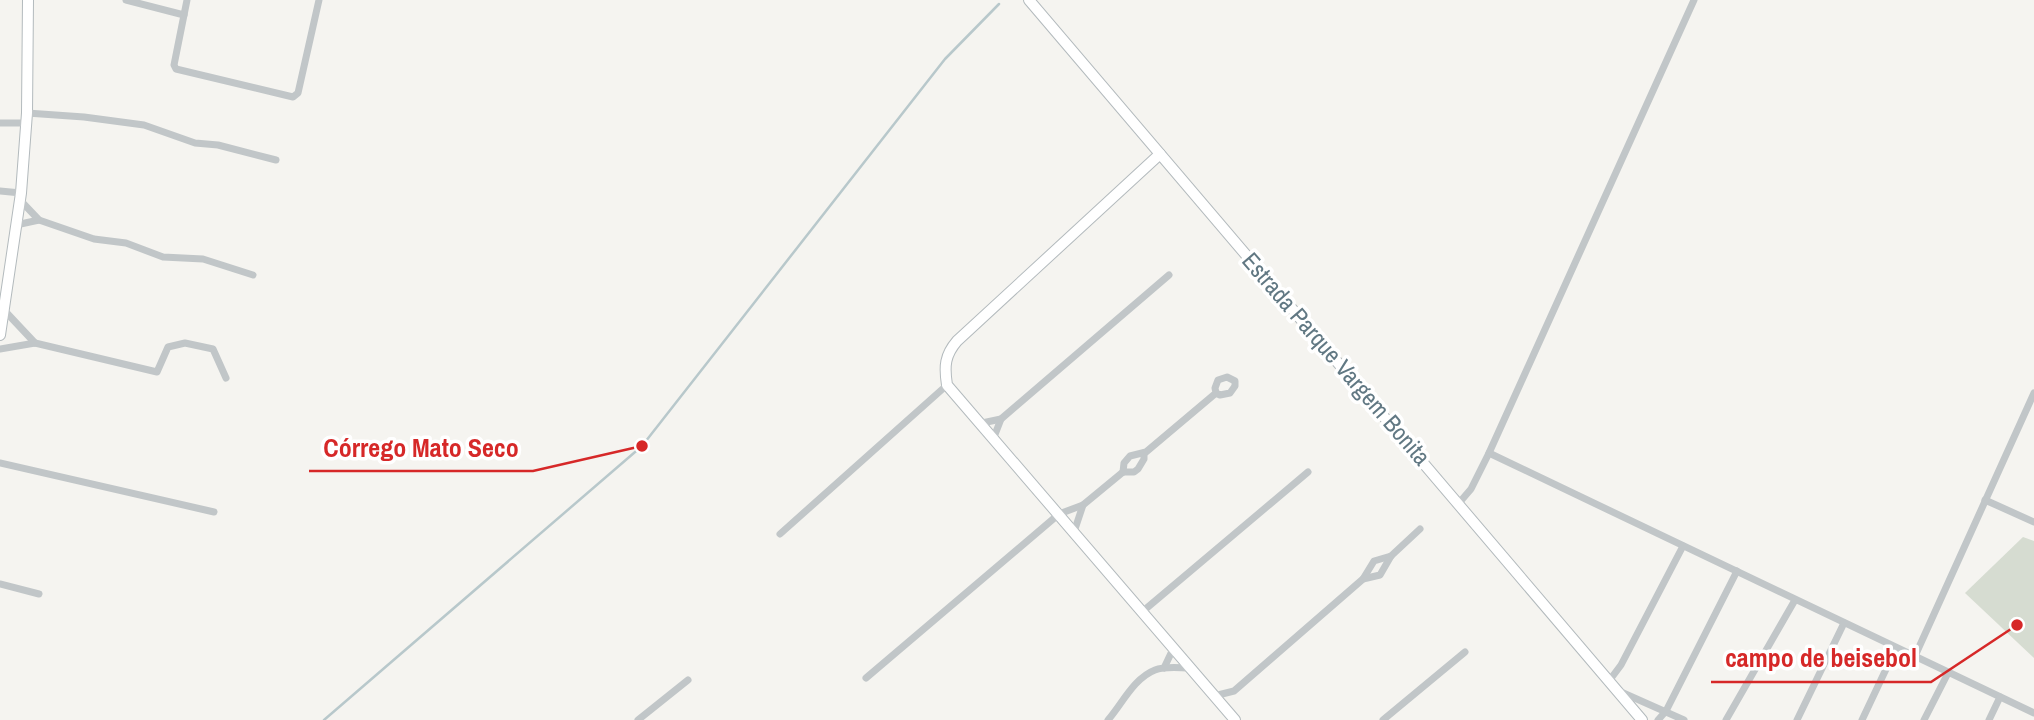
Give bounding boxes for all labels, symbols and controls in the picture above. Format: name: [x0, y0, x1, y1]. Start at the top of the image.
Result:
street label: Estrada Parque Vargem Bonita: [1235, 245, 1438, 472]
callout: Córrego Mato Seco: [309, 424, 533, 471]
text: Córrego Mato Seco: [323, 430, 519, 465]
callout: campo de beisebol: [1711, 635, 1931, 682]
text: campo de beisebol: [1725, 640, 1917, 675]

